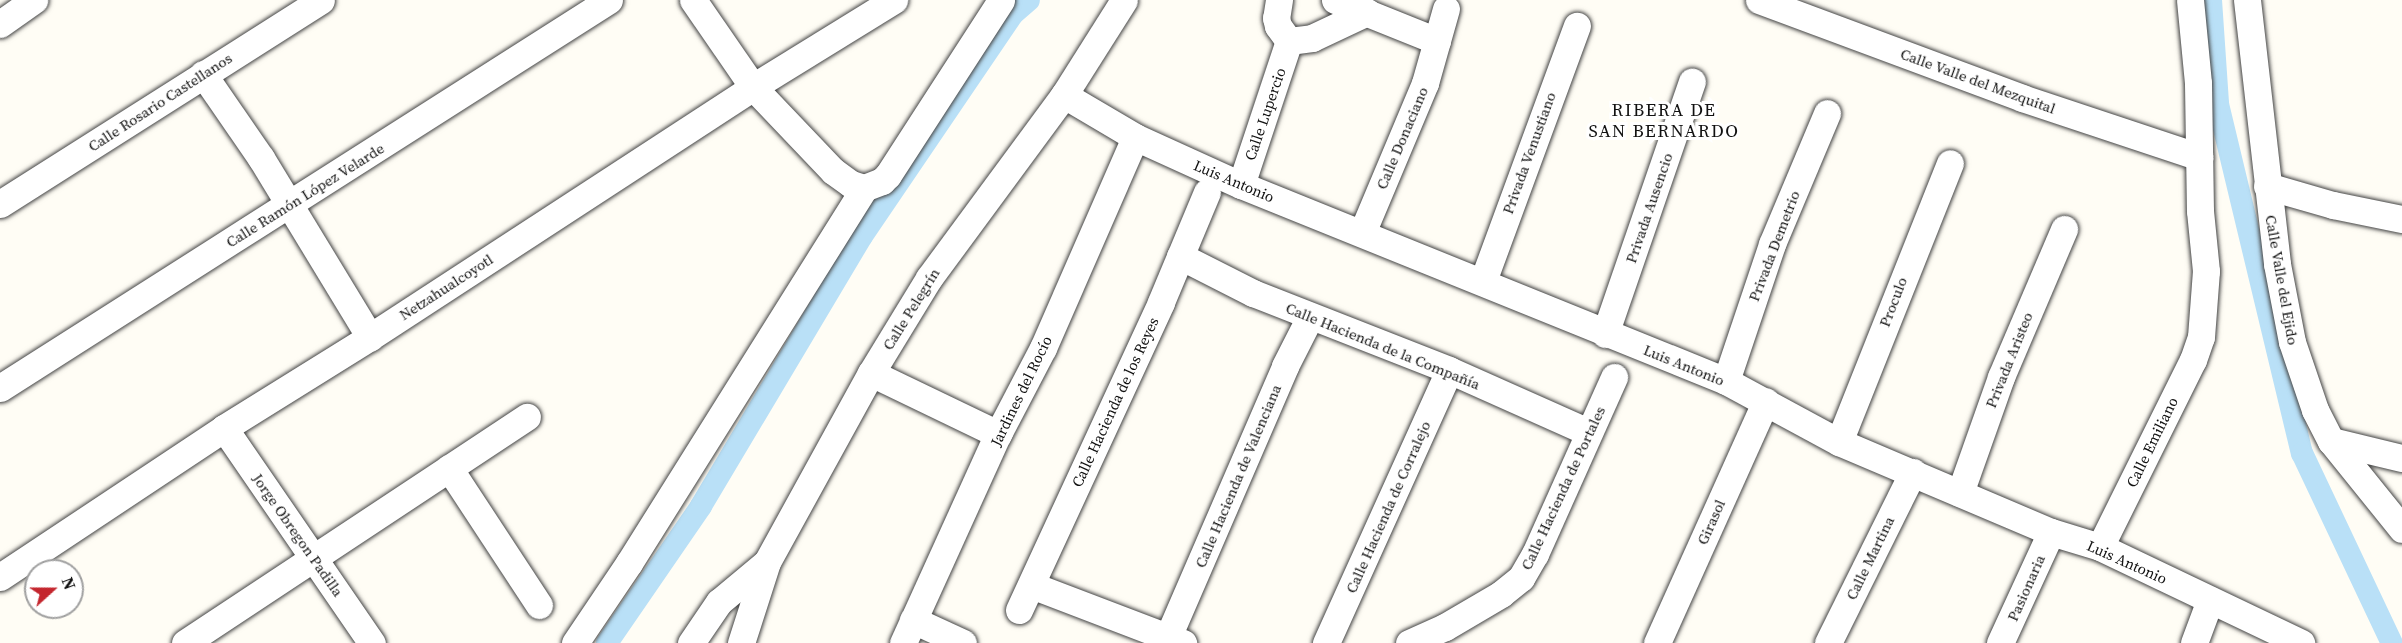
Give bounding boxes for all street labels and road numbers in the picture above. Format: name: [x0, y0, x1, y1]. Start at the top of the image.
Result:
street label: Calle Valle del Mezquital: [1898, 44, 2058, 118]
street label: Calle Rosario Castellanos: [85, 49, 235, 155]
street label: Calle Lupercio: [1241, 65, 1289, 163]
street label: Calle Donaciano: [1372, 84, 1432, 192]
street label: Privada Venustiano: [1498, 89, 1560, 217]
street label: Calle Ramón López Velarde: [222, 139, 388, 251]
street label: Privada Ausencio: [1622, 151, 1676, 265]
street label: Luis Antonio: [1191, 156, 1277, 206]
street label: Privada Demetrio: [1745, 188, 1803, 304]
street label: Calle Valle del Ejido: [2262, 213, 2302, 347]
street label: Netzahualcoyotl: [396, 250, 496, 324]
street label: Calle Pelegrín: [879, 265, 943, 353]
street label: Proculo: [1875, 275, 1911, 329]
street label: Calle Hacienda de la Compañía: [1283, 299, 1483, 393]
street label: Privada Aristeo: [1982, 309, 2036, 411]
street label: Calle Hacienda de los Reyes: [1068, 314, 1162, 490]
street label: Jardines del Rocío: [986, 333, 1056, 449]
street label: Luis Antonio: [1641, 341, 1727, 389]
street label: Calle Hacienda de Valenciana: [1191, 381, 1285, 571]
street label: Calle Emiliano: [2122, 394, 2182, 490]
street label: Calle Hacienda de Portales: [1517, 403, 1609, 573]
street label: Calle Hacienda de Corralejo: [1342, 418, 1434, 596]
street label: Jorge Obregon Padilla: [249, 470, 347, 600]
street label: Girasol: [1693, 497, 1729, 547]
street label: Calle Martina: [1842, 513, 1898, 603]
street label: Luis Antonio: [2084, 536, 2170, 588]
street label: Pasionaria: [2003, 552, 2049, 624]

